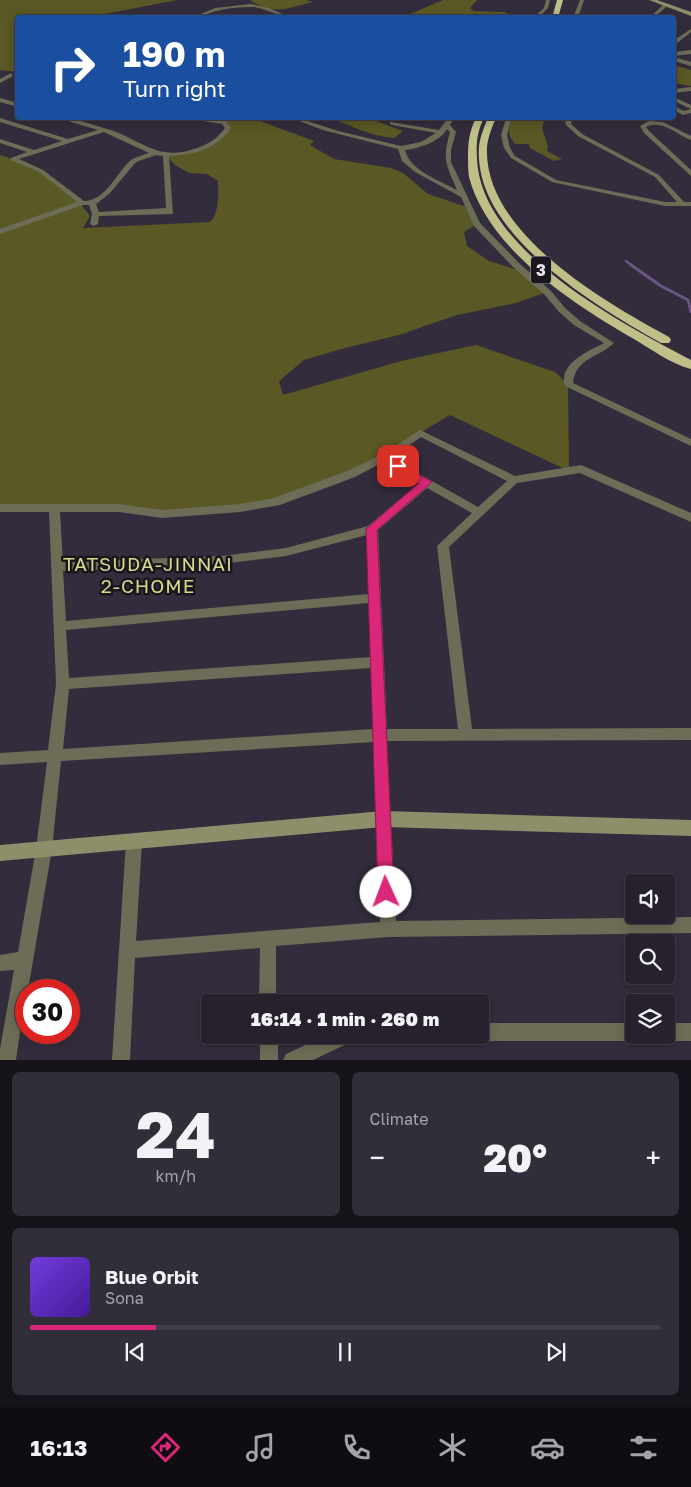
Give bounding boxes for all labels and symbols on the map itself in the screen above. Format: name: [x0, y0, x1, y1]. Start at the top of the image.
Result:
road number: 3: [531, 256, 551, 284]
pin: [377, 445, 419, 487]
district label: TATSUDA-JINNAI 2-CHOME: [63, 552, 233, 597]
position arrow: [359, 865, 411, 917]
speed limit sign: 30: [15, 979, 80, 1044]

